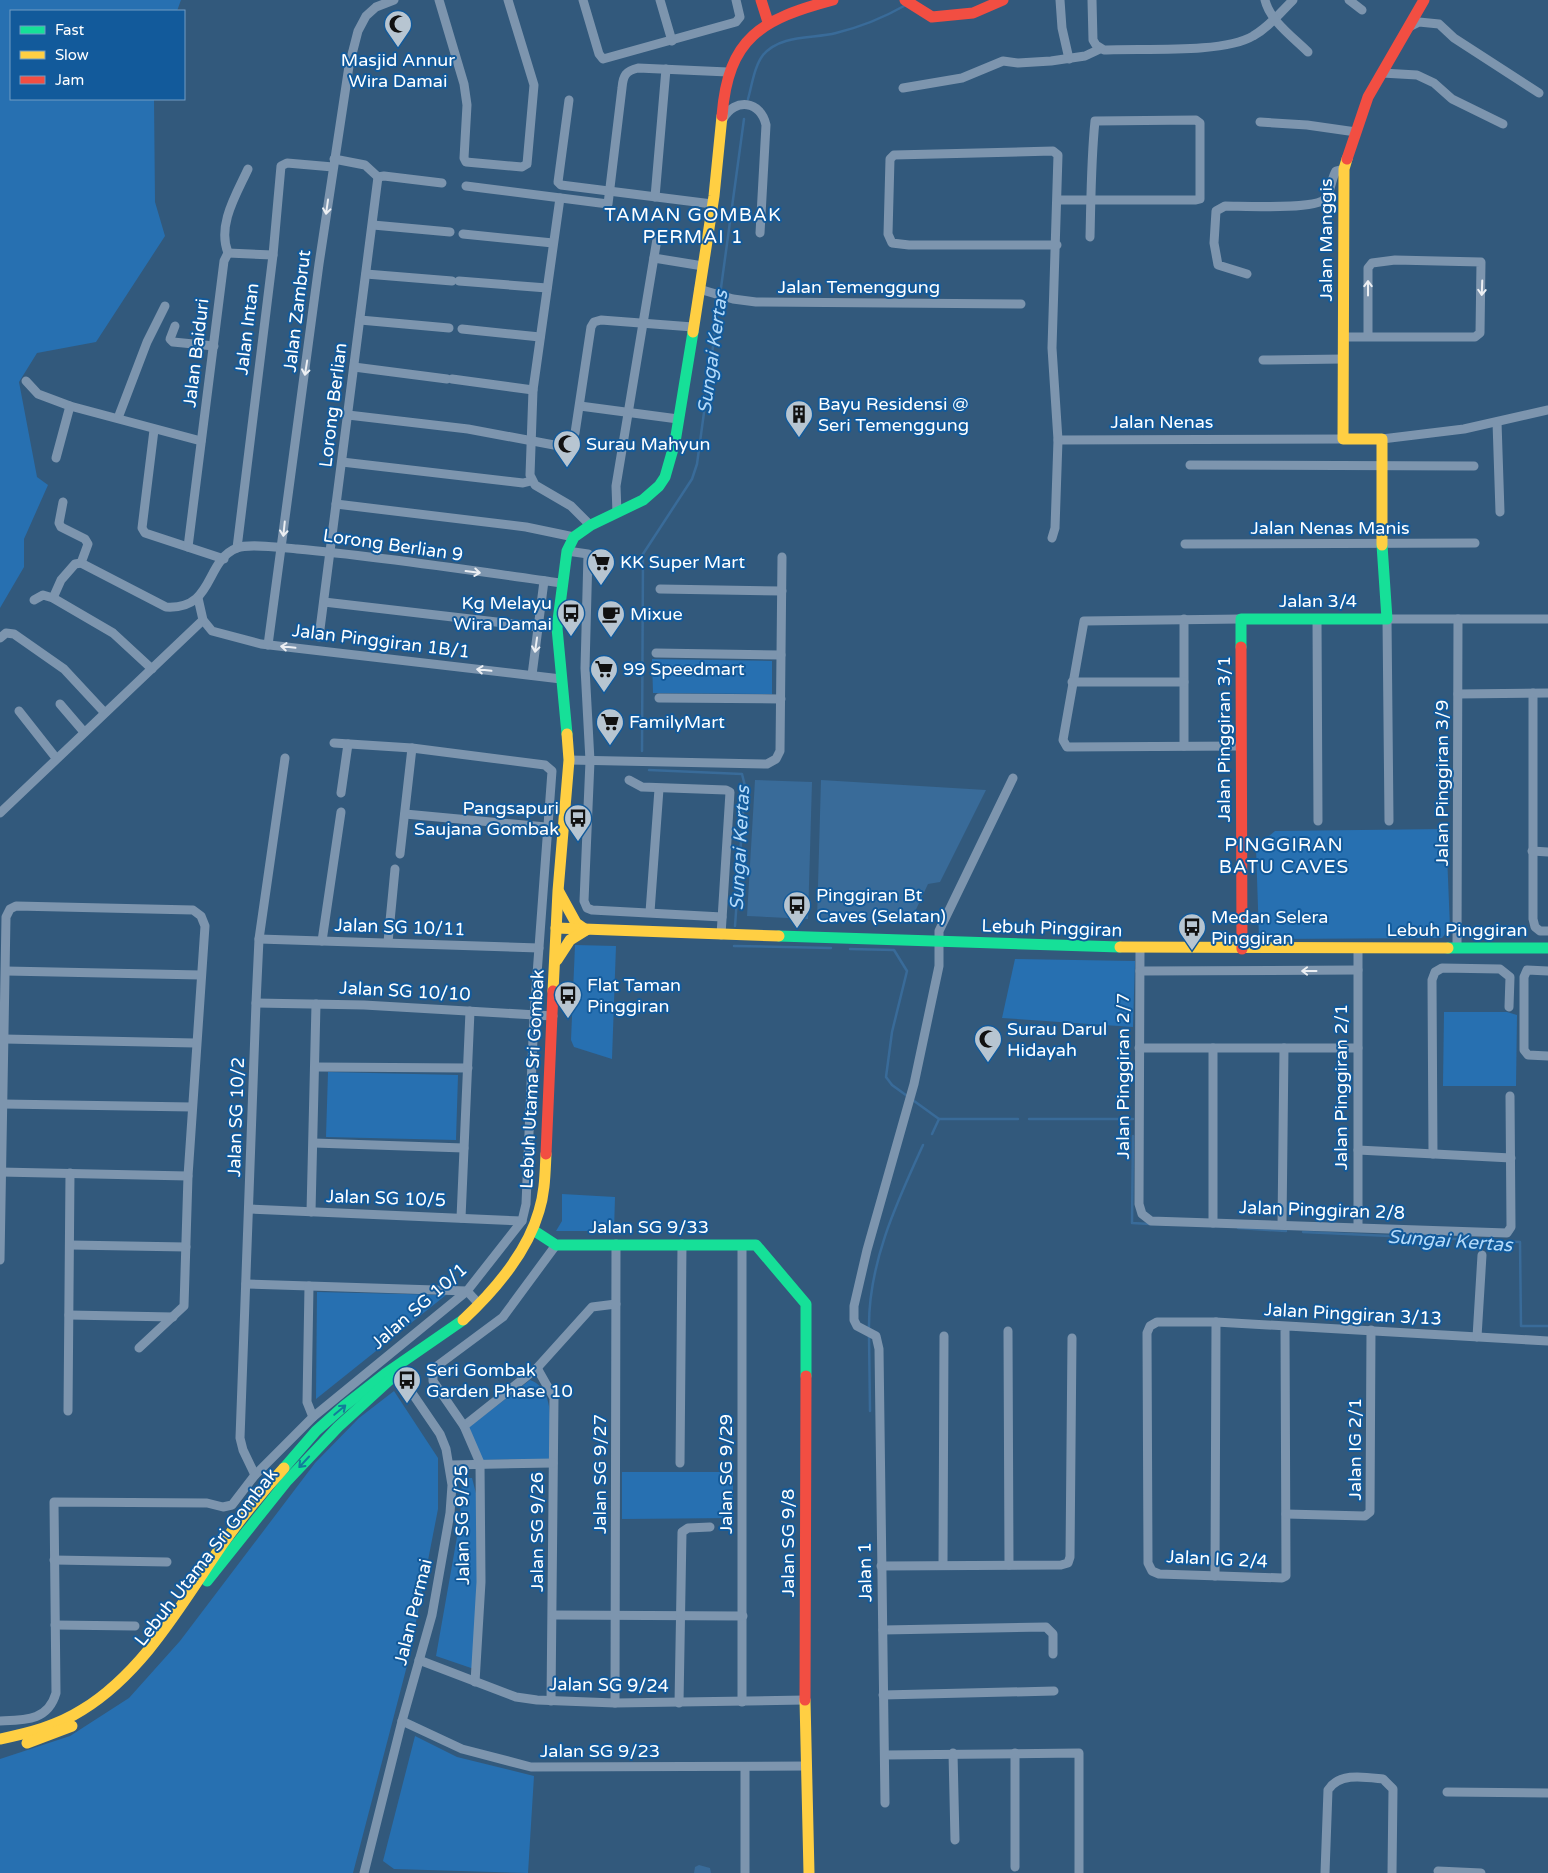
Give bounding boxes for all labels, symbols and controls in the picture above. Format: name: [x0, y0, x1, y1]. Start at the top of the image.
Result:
mosque icon: Masjid Annur Wira Damai: [383, 9, 413, 48]
legend: [10, 10, 185, 100]
text: Fast: [55, 21, 85, 39]
text: Slow: [55, 46, 89, 64]
place label: Masjid Annur Wira Damai: [341, 49, 455, 92]
text: Jam: [55, 71, 84, 89]
street label: Jalan Manggis: [1315, 178, 1337, 302]
one-way arrow: [322, 198, 332, 214]
district label: TAMAN GOMBAK PERMAI 1: [604, 204, 782, 248]
street label: Jalan Zambrut: [279, 249, 315, 373]
street label: Jalan Temenggung: [778, 276, 940, 298]
one-way arrow: [1477, 279, 1487, 295]
one-way arrow: [1363, 280, 1373, 296]
street label: Jalan Intan: [230, 282, 264, 376]
water label: Sungai Kertas: [693, 287, 733, 415]
street label: Jalan Baiduri: [178, 297, 214, 409]
street label: Lorong Berlian: [314, 341, 352, 469]
one-way arrow: [301, 360, 311, 376]
place label: Bayu Residensi @ Seri Temenggung: [818, 393, 969, 436]
building icon: Bayu Residensi @ Seri Temenggung: [784, 399, 814, 438]
street label: Jalan Nenas: [1111, 411, 1213, 433]
mosque icon: Surau Mahyun: [552, 429, 582, 468]
place label: Surau Mahyun: [586, 433, 710, 455]
street label: Jalan Nenas Manis: [1250, 517, 1410, 539]
one-way arrow: [279, 521, 289, 537]
street label: Lorong Berlian 9: [321, 524, 465, 566]
supermarket icon: KK Super Mart: [586, 547, 616, 586]
place label: KK Super Mart: [620, 551, 745, 573]
one-way arrow: [465, 567, 481, 577]
street label: Jalan 3/4: [1279, 590, 1357, 612]
place label: Kg Melayu Wira Damai: [453, 592, 552, 635]
bus stop icon: Kg Melayu Wira Damai: [556, 598, 586, 637]
cafe icon: Mixue: [596, 599, 626, 638]
place label: Mixue: [630, 603, 683, 625]
street label: Jalan Pinggiran 1B/1: [291, 619, 471, 663]
one-way arrow: [531, 637, 541, 653]
one-way arrow: [280, 642, 296, 652]
supermarket icon: 99 Speedmart: [589, 654, 619, 693]
street label: Jalan Pinggiran 3/1: [1213, 656, 1235, 822]
place label: 99 Speedmart: [623, 658, 745, 680]
one-way arrow: [476, 665, 492, 675]
street label: Jalan Pinggiran 3/9: [1431, 700, 1453, 866]
supermarket icon: FamilyMart: [595, 707, 625, 746]
place label: FamilyMart: [629, 711, 725, 733]
water label: Sungai Kertas: [726, 783, 754, 911]
place label: Pangsapuri Saujana Gombak: [414, 797, 559, 840]
bus stop icon: Pangsapuri Saujana Gombak: [563, 803, 593, 842]
district label: PINGGIRAN BATU CAVES: [1219, 834, 1349, 878]
place label: Pinggiran Bt Caves (Selatan): [816, 884, 946, 927]
bus stop icon: Pinggiran Bt Caves (Selatan): [782, 890, 812, 929]
place label: Medan Selera Pinggiran: [1211, 906, 1328, 949]
bus stop icon: Medan Selera Pinggiran: [1177, 912, 1207, 951]
street label: Jalan SG 10/11: [334, 914, 466, 940]
street label: Lebuh Pinggiran: [981, 915, 1123, 941]
street label: Lebuh Pinggiran: [1386, 919, 1528, 941]
one-way arrow: [1301, 966, 1318, 976]
street label: Lebuh Utama Sri Gombak: [515, 969, 549, 1189]
place label: Flat Taman Pinggiran: [587, 974, 681, 1017]
street label: Jalan SG 10/10: [339, 977, 471, 1005]
bus stop icon: Flat Taman Pinggiran: [553, 980, 583, 1019]
street label: Jalan Pinggiran 2/7: [1112, 993, 1134, 1159]
street label: Jalan Pinggiran 2/1: [1330, 1004, 1352, 1170]
place label: Surau Darul Hidayah: [1007, 1018, 1107, 1061]
mosque icon: Surau Darul Hidayah: [973, 1024, 1003, 1063]
street label: Jalan SG 10/2: [223, 1057, 249, 1177]
street label: Jalan SG 10/5: [326, 1185, 446, 1211]
street label: Jalan Pinggiran 2/8: [1239, 1196, 1405, 1224]
street label: Jalan SG 9/33: [589, 1216, 709, 1238]
water label: Sungai Kertas: [1387, 1226, 1515, 1256]
street label: Jalan SG 10/1: [366, 1258, 472, 1354]
street label: Jalan Pinggiran 3/13: [1264, 1298, 1442, 1330]
place label: Seri Gombak Garden Phase 10: [426, 1359, 573, 1402]
bus stop icon: Seri Gombak Garden Phase 10: [392, 1365, 422, 1404]
street label: Jalan IG 2/1: [1344, 1398, 1366, 1500]
one-way arrow: [333, 1405, 346, 1416]
street label: Jalan SG 9/27: [589, 1414, 611, 1534]
street label: Jalan SG 9/29: [715, 1414, 737, 1534]
one-way arrow: [298, 1456, 310, 1469]
street label: Lebuh Utama Sri Gombak: [130, 1464, 282, 1650]
street label: Jalan SG 9/25: [450, 1465, 474, 1585]
street label: Jalan SG 9/26: [526, 1472, 548, 1592]
street label: Jalan SG 9/8: [777, 1489, 799, 1597]
street label: Jalan 1: [853, 1542, 877, 1602]
street label: Jalan IG 2/4: [1166, 1545, 1268, 1573]
street label: Jalan Permai: [389, 1557, 437, 1667]
street label: Jalan SG 9/24: [549, 1673, 669, 1697]
street label: Jalan SG 9/23: [540, 1740, 660, 1762]

